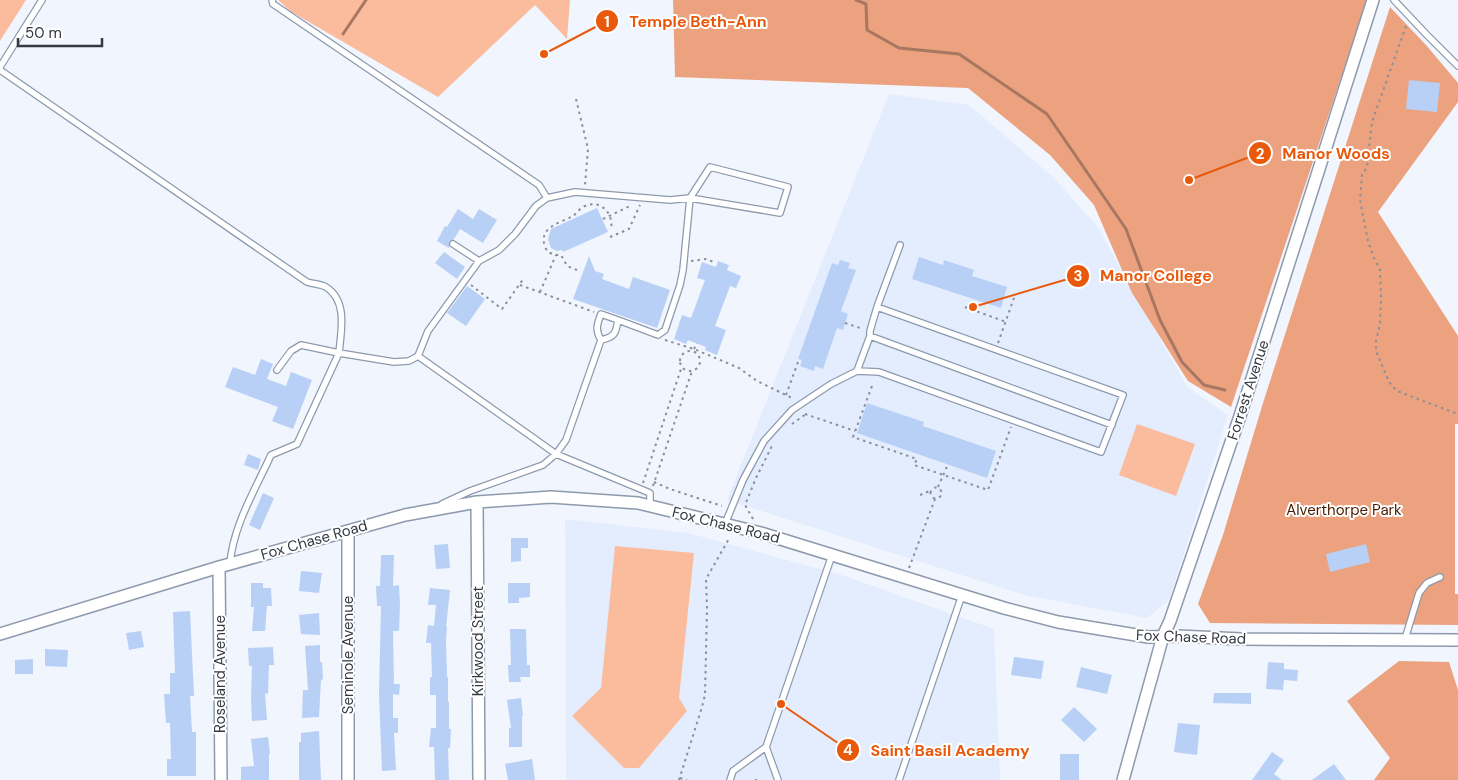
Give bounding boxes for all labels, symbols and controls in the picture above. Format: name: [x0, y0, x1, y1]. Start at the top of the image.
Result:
callout: Temple Beth-Ann: [594, 6, 777, 37]
text: Temple Beth-Ann: [629, 11, 767, 32]
text: 1: [604, 12, 610, 32]
scale bar: [18, 15, 101, 47]
text: 50 m: [25, 23, 62, 43]
callout: Manor Woods: [1247, 138, 1400, 169]
text: Manor Woods: [1282, 143, 1390, 164]
text: 2: [1256, 144, 1265, 164]
callout: Manor College: [1065, 260, 1222, 291]
text: Manor College: [1100, 265, 1212, 286]
text: 3: [1073, 266, 1083, 286]
street label: Forrest Avenue: [1222, 337, 1274, 443]
park label: Alverthorpe Park: [1286, 500, 1402, 520]
street label: Fox Chase Road: [670, 502, 782, 548]
street label: Fox Chase Road: [258, 515, 370, 565]
street label: Kirkwood Street: [468, 586, 488, 696]
street label: Seminole Avenue: [338, 596, 358, 714]
street label: Roseland Avenue: [210, 615, 230, 733]
street label: Fox Chase Road: [1136, 625, 1246, 649]
callout: Saint Basil Academy: [835, 735, 1039, 766]
text: 4: [843, 740, 853, 760]
text: Saint Basil Academy: [870, 740, 1030, 761]

